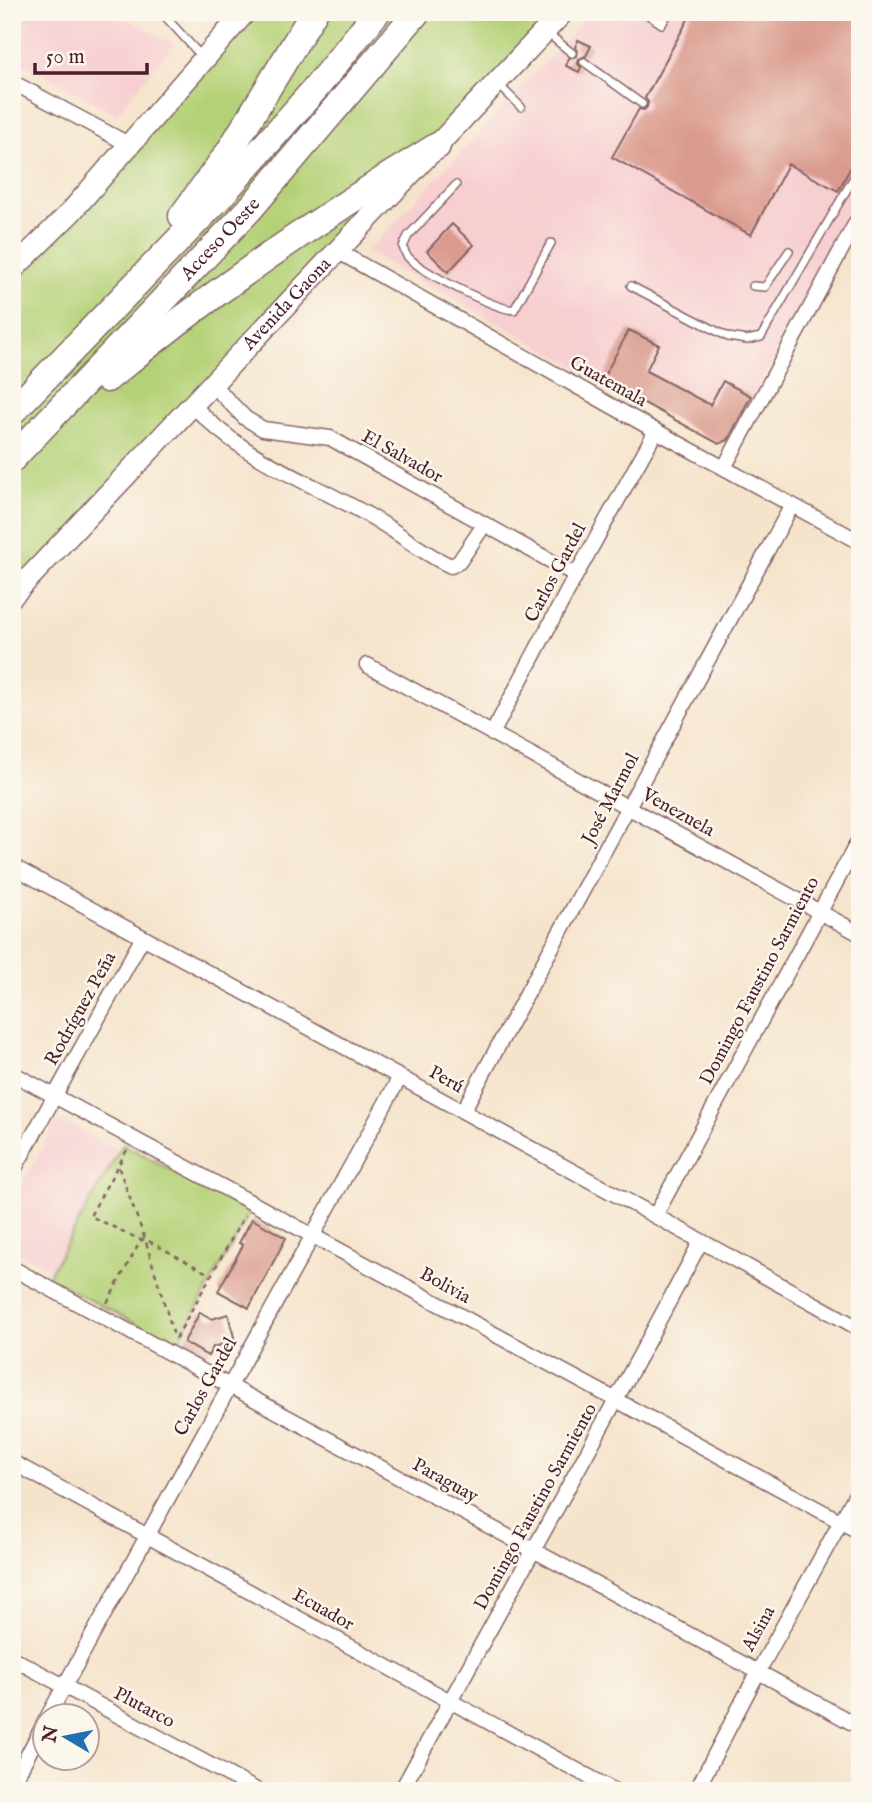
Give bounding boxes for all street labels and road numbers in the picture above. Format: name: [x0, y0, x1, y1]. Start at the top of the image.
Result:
street label: Acceso Oeste: [175, 193, 266, 287]
street label: Avenida Gaona: [237, 252, 337, 357]
street label: Guatemala: [565, 351, 652, 413]
street label: El Salvador: [357, 425, 447, 489]
street label: Carlos Gardel: [520, 518, 593, 627]
street label: José Marmol: [576, 748, 645, 851]
street label: Venezuela: [636, 783, 719, 843]
street label: Domingo Faustino Sarmiento: [695, 873, 825, 1089]
street label: Rodríguez Peña: [40, 947, 123, 1070]
street label: Perú: [424, 1061, 468, 1099]
street label: Bolivia: [415, 1262, 475, 1310]
street label: Carlos Gardel: [169, 1333, 243, 1441]
street label: Domingo Faustino Sarmiento: [469, 1399, 603, 1615]
street label: Paraguay: [408, 1453, 483, 1509]
street label: Ecuador: [288, 1583, 358, 1637]
street label: Alsina: [736, 1601, 782, 1657]
street label: Plutarco: [109, 1682, 179, 1734]

